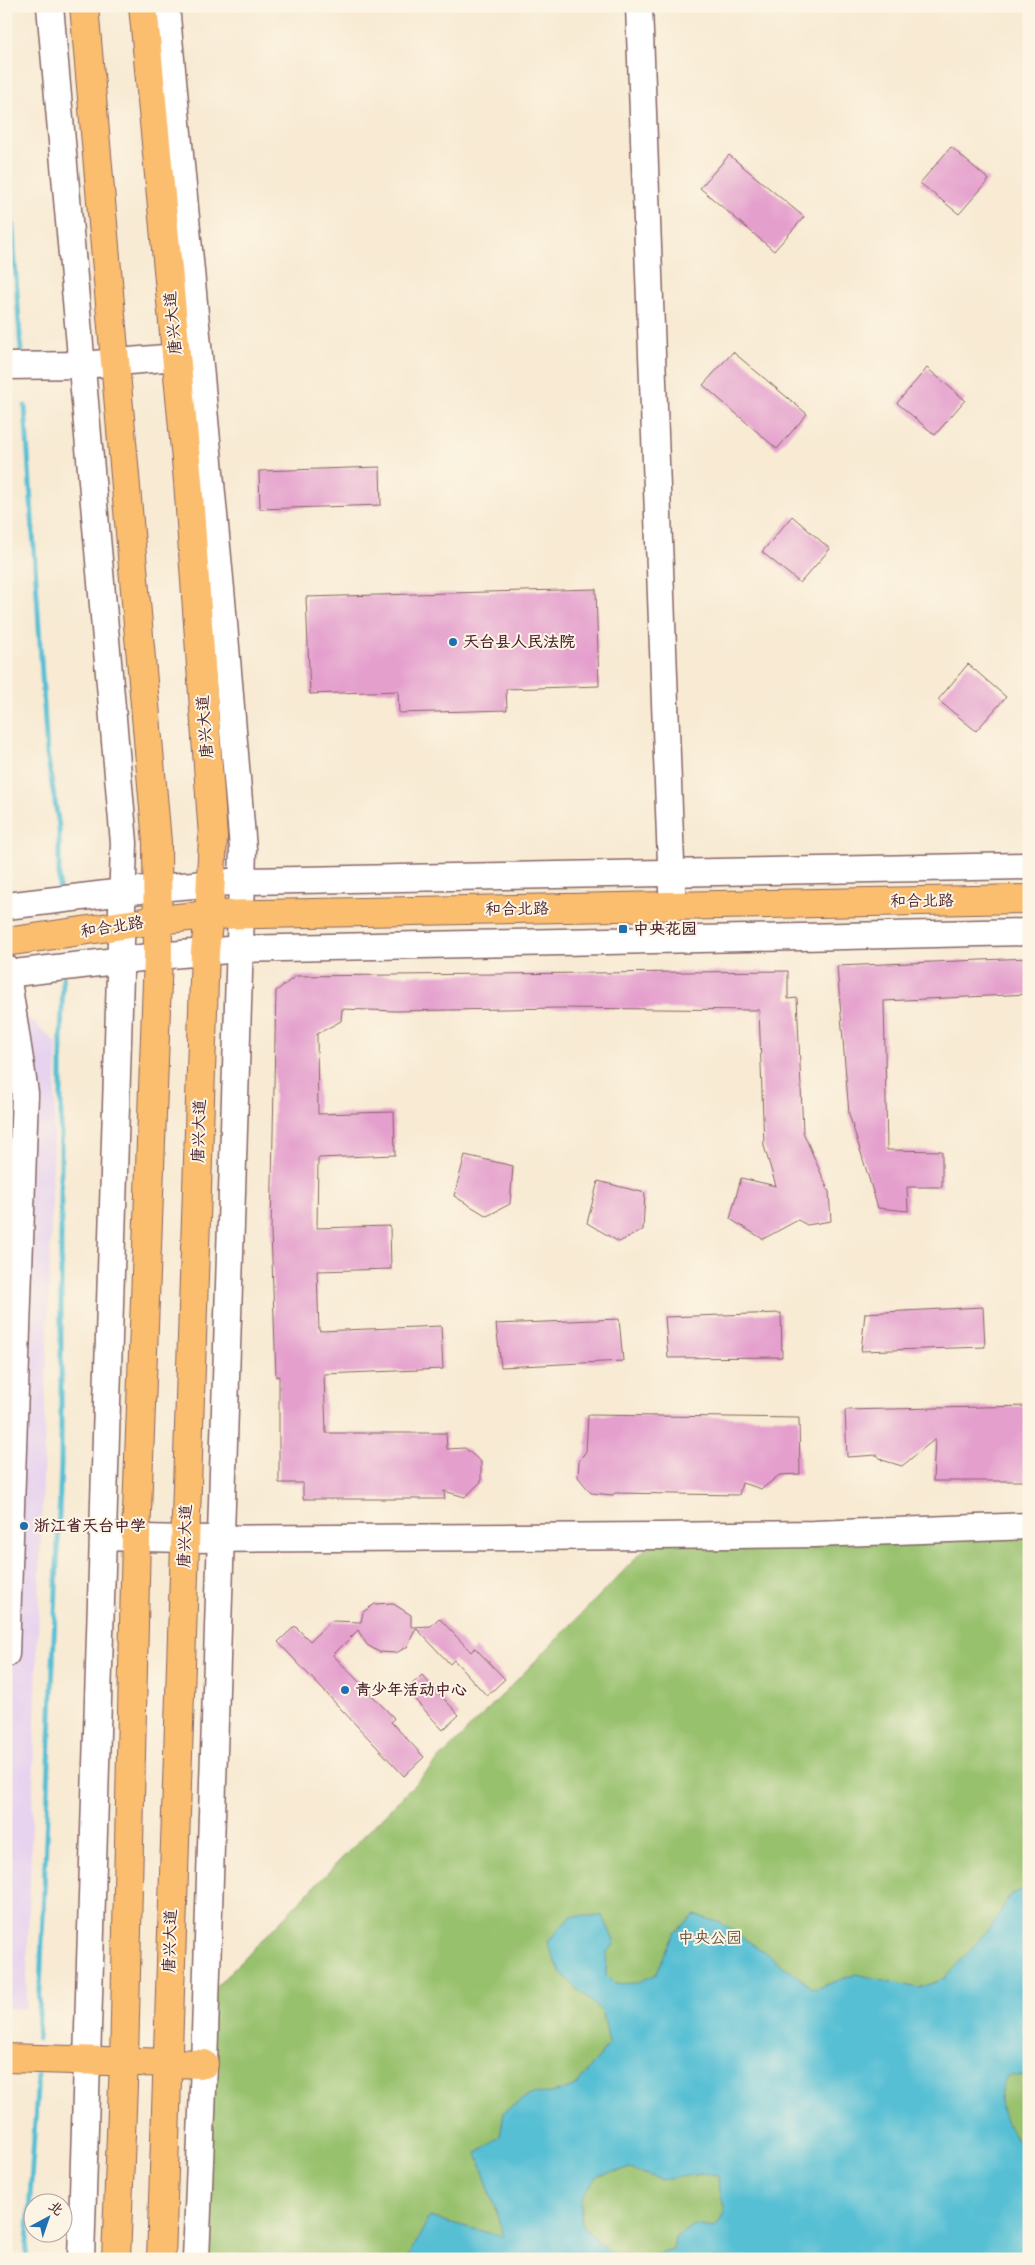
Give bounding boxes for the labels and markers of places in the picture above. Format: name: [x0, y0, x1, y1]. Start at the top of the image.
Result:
place label: 天台县人民法院: [463, 633, 575, 651]
marker: 天台县人民法院: [447, 636, 459, 648]
place label: 中央花园: [633, 920, 697, 938]
marker: 中央花园: [617, 923, 629, 935]
place label: 浙江省天台中学: [34, 1517, 146, 1535]
marker: 浙江省天台中学: [18, 1520, 30, 1532]
place label: 青少年活动中心: [355, 1681, 467, 1699]
marker: 青少年活动中心: [339, 1684, 351, 1696]

